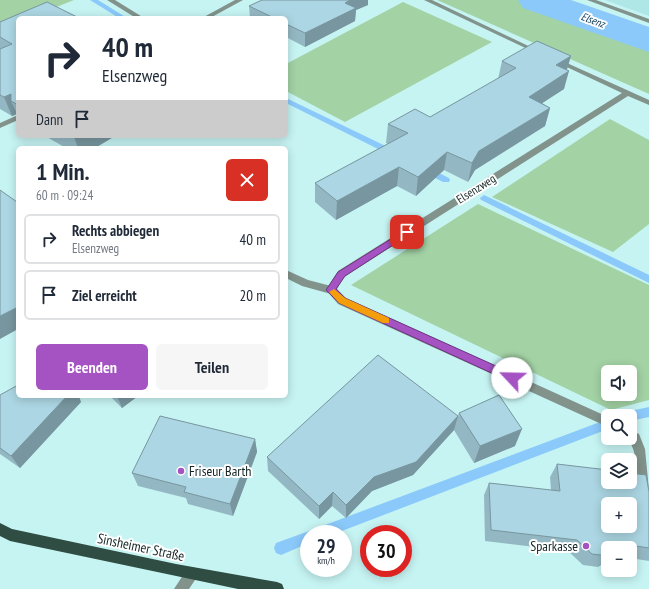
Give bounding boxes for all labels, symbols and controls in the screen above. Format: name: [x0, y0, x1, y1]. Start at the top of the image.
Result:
water label: Elsenz: [579, 9, 608, 31]
text: 40 m: [102, 28, 153, 65]
icon: right: [36, 32, 88, 84]
text: Elsenzweg: [102, 64, 167, 87]
icon: arrive: [71, 108, 93, 130]
text: Dann: [36, 110, 63, 129]
text: 1 Min.: [36, 156, 90, 187]
button: close: [226, 159, 268, 201]
street label: Elsenzweg: [453, 171, 498, 206]
text: 60 m · 09:24: [36, 187, 93, 204]
pin: [390, 215, 424, 249]
text: Rechts abbiegen: [72, 221, 159, 240]
icon: arrive: [396, 221, 418, 243]
icon: right: [38, 228, 60, 250]
text: 40 m: [240, 230, 266, 249]
text: Elsenzweg: [72, 240, 119, 257]
icon: arrive: [38, 284, 60, 306]
text: Ziel erreicht: [72, 286, 137, 305]
text: 20 m: [240, 286, 266, 305]
button: Beenden: [36, 344, 148, 390]
button: Teilen: [156, 344, 268, 390]
position arrow: [491, 357, 533, 399]
map controls: [601, 365, 637, 577]
button: sound: [601, 365, 637, 401]
button: search: [601, 409, 637, 445]
button: layers: [601, 453, 637, 489]
place label: Friseur Barth: [189, 462, 251, 480]
marker: Friseur Barth: [176, 466, 186, 476]
button: +: [601, 497, 637, 533]
speed limit sign: 30: [360, 525, 412, 577]
street label: Sinsheimer Straße: [96, 529, 186, 565]
text: 29: [316, 533, 336, 559]
place label: Sparkasse: [530, 537, 578, 555]
marker: Sparkasse: [581, 541, 591, 551]
button: −: [601, 541, 637, 577]
text: km/h: [317, 554, 335, 567]

